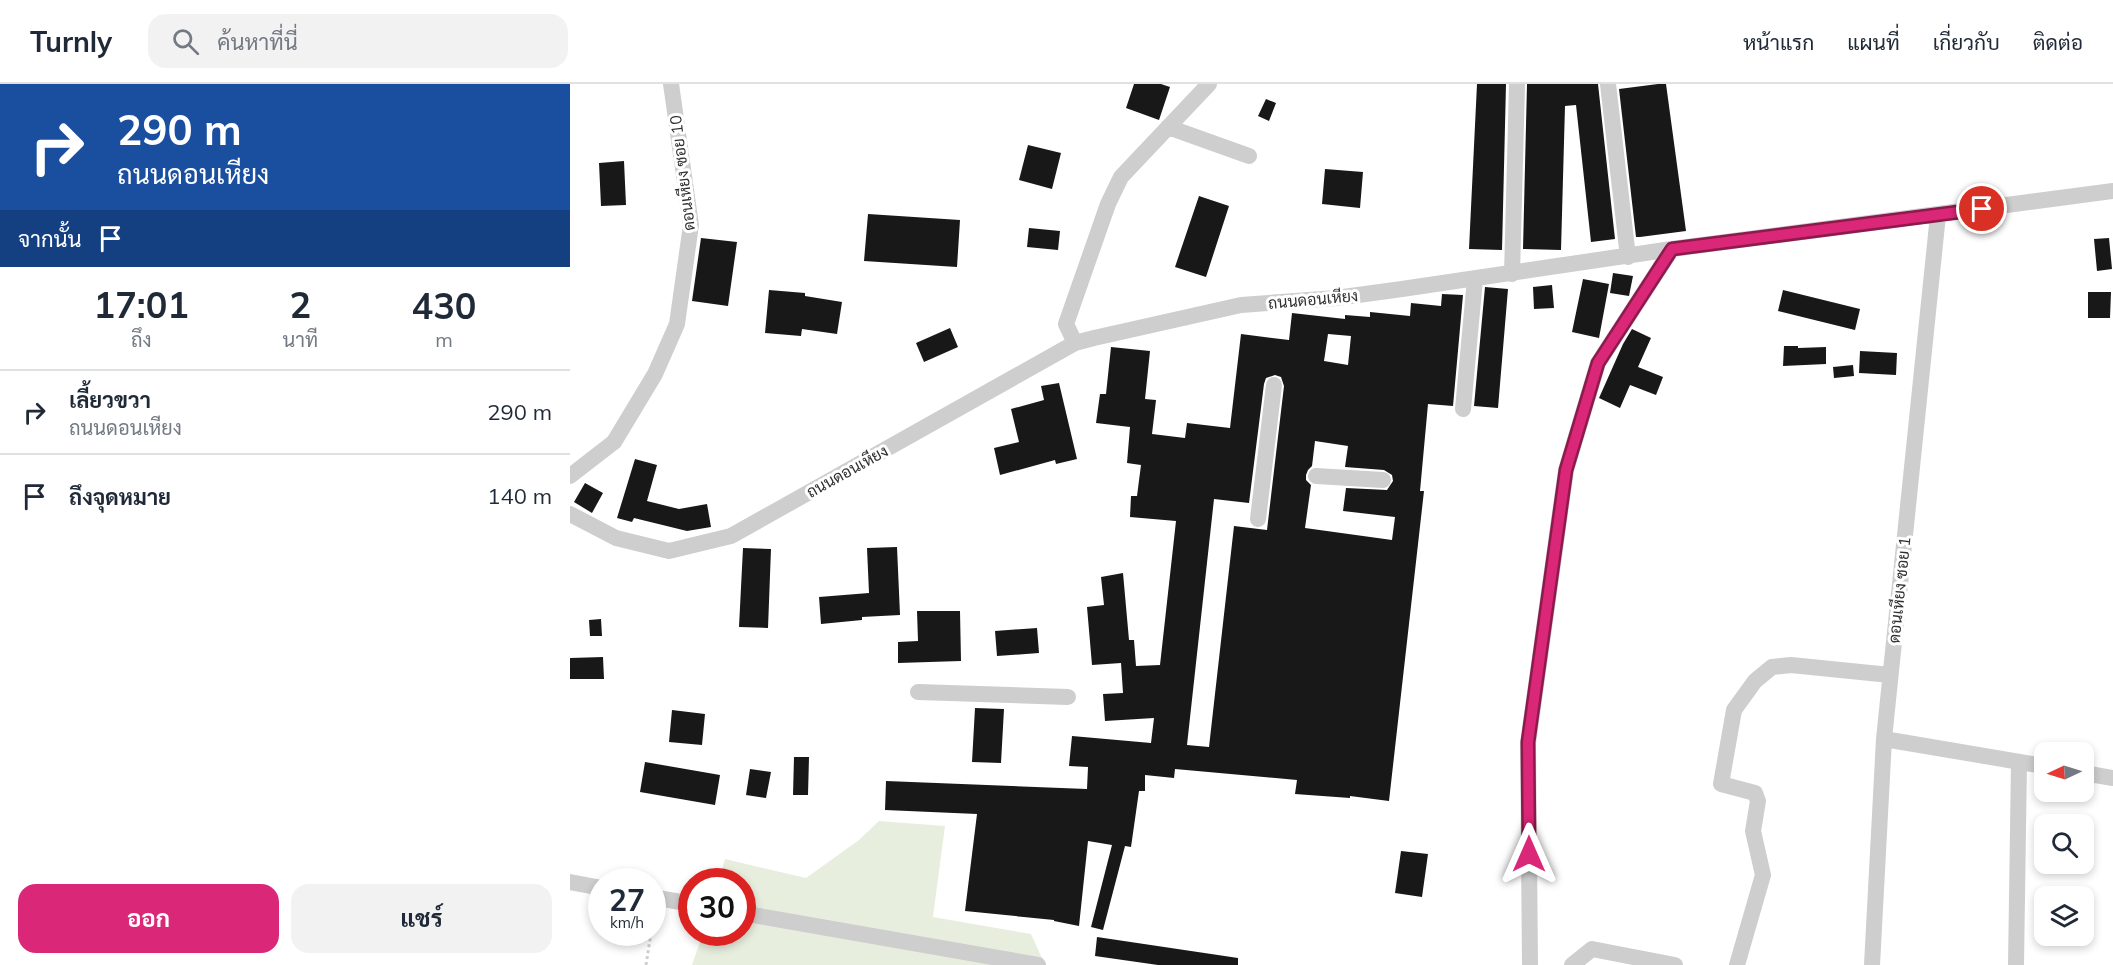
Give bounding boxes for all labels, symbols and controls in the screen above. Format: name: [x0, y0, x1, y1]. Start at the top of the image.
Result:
search box: [148, 14, 568, 68]
text: Turnly: [30, 24, 112, 59]
icon: search: [169, 25, 202, 58]
text: ค้นหาที่นี่: [217, 28, 298, 56]
text: หน้าแรก: [1743, 29, 1814, 55]
text: แผนที่: [1847, 29, 1900, 55]
text: เกี่ยวกับ: [1933, 29, 2000, 55]
text: ติดต่อ: [2033, 29, 2083, 55]
text: 290 m: [117, 103, 242, 156]
icon: right: [18, 108, 96, 186]
street label: ดอนเหียง ซอย 10: [664, 114, 699, 232]
text: ถนนดอนเหียง: [117, 157, 269, 191]
pin: [1956, 183, 2007, 234]
icon: arrive: [1965, 192, 1998, 225]
icon: arrive: [94, 222, 127, 255]
text: จากนั้น: [18, 225, 82, 253]
text: 17:01: [94, 282, 189, 327]
text: 2: [289, 282, 311, 327]
text: 430: [412, 283, 476, 328]
street label: ถนนดอนเหียง: [1267, 284, 1359, 313]
text: ถึง: [131, 327, 152, 352]
text: นาที: [282, 327, 318, 352]
text: m: [435, 327, 453, 352]
text: เลี้ยวขวา: [69, 386, 151, 414]
icon: right: [18, 396, 51, 429]
text: 290 m: [487, 398, 552, 426]
text: ถนนดอนเหียง: [69, 415, 182, 440]
street label: ถนนดอนเหียง: [802, 439, 891, 502]
icon: arrive: [18, 480, 51, 513]
text: 140 m: [487, 482, 552, 510]
text: ถึงจุดหมาย: [69, 483, 171, 511]
street label: ดอนเหียง ซอย 1: [1882, 536, 1915, 644]
north arrow: [2034, 742, 2094, 802]
map controls: [2034, 742, 2094, 946]
button: search: [2034, 814, 2094, 874]
position arrow: [1497, 822, 1561, 886]
speed limit sign: 30: [678, 868, 756, 946]
text: 27: [609, 881, 645, 919]
button: ออก: [18, 884, 279, 953]
button: แชร์: [291, 884, 552, 953]
button: layers: [2034, 886, 2094, 946]
text: km/h: [610, 913, 644, 932]

